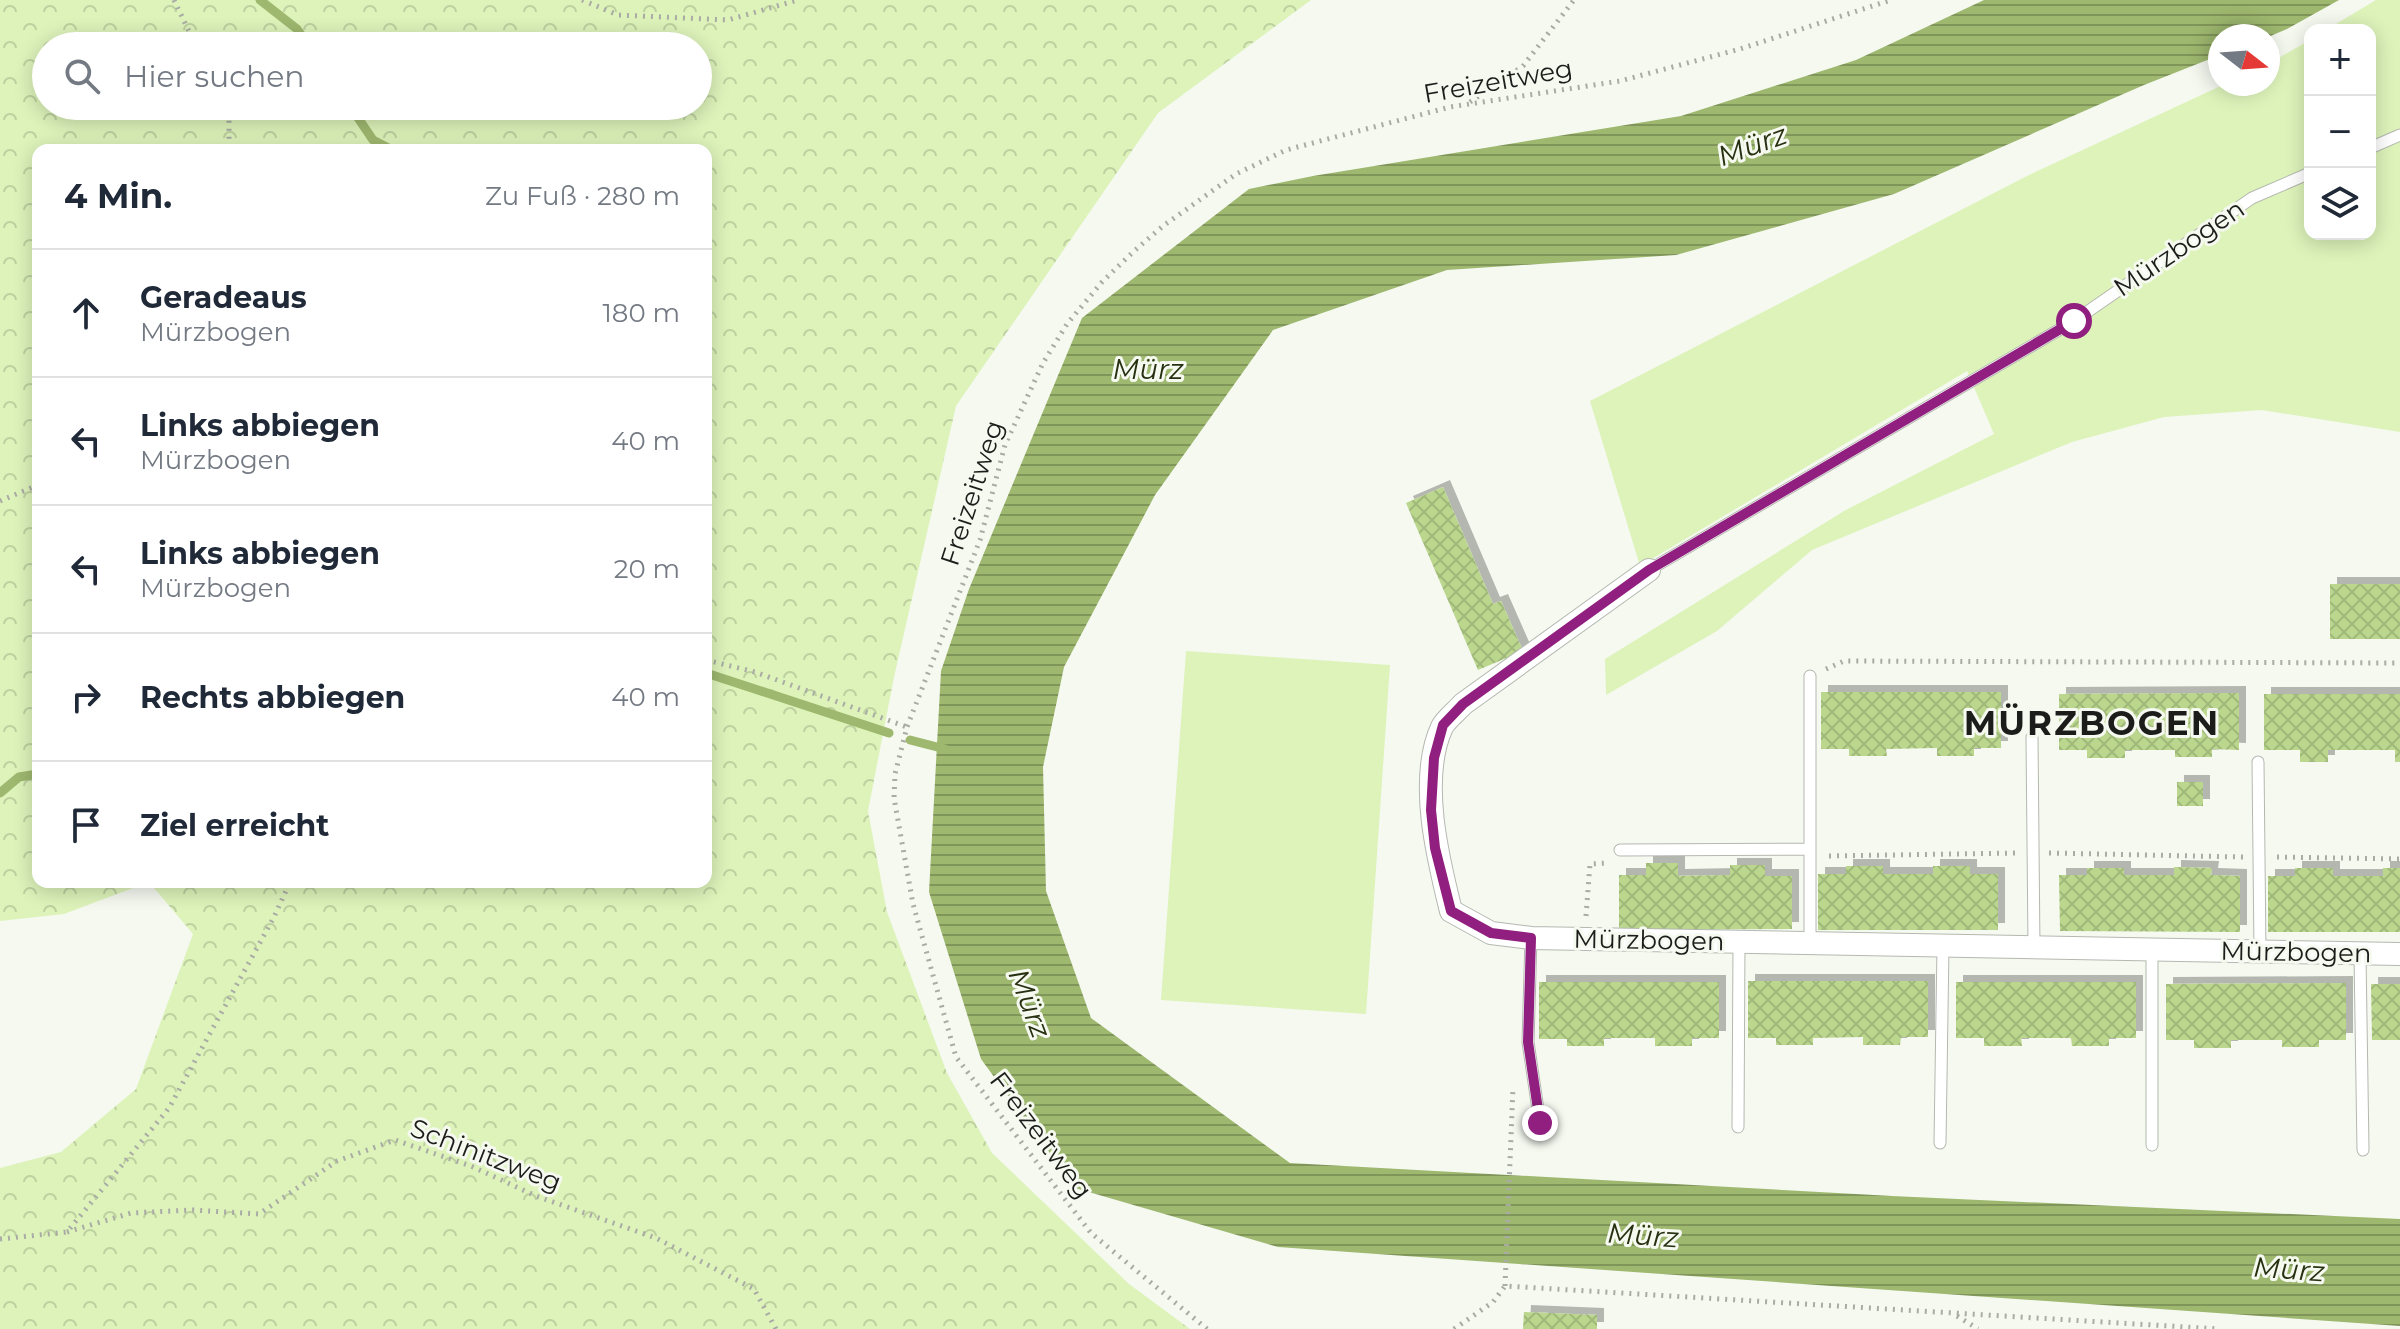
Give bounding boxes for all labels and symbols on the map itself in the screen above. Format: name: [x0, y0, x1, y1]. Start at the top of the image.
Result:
north arrow: [2208, 24, 2280, 96]
street label: Freizeitweg: [1421, 52, 1575, 110]
water label: Mürz: [1713, 117, 1792, 173]
street label: Mürzbogen: [2107, 193, 2251, 303]
route start: [2056, 303, 2092, 339]
water label: Mürz: [1112, 352, 1184, 386]
street label: Freizeitweg: [933, 416, 1011, 570]
district label: MÜRZBOGEN: [1964, 702, 2220, 744]
street label: Mürzbogen: [1573, 923, 1725, 957]
street label: Mürzbogen: [2220, 935, 2372, 969]
water label: Mürz: [1001, 964, 1059, 1043]
street label: Freizeitweg: [983, 1065, 1099, 1205]
route end: [1522, 1105, 1558, 1141]
street label: Schinitzweg: [406, 1112, 566, 1198]
water label: Mürz: [1606, 1216, 1680, 1254]
water label: Mürz: [2252, 1250, 2326, 1288]

